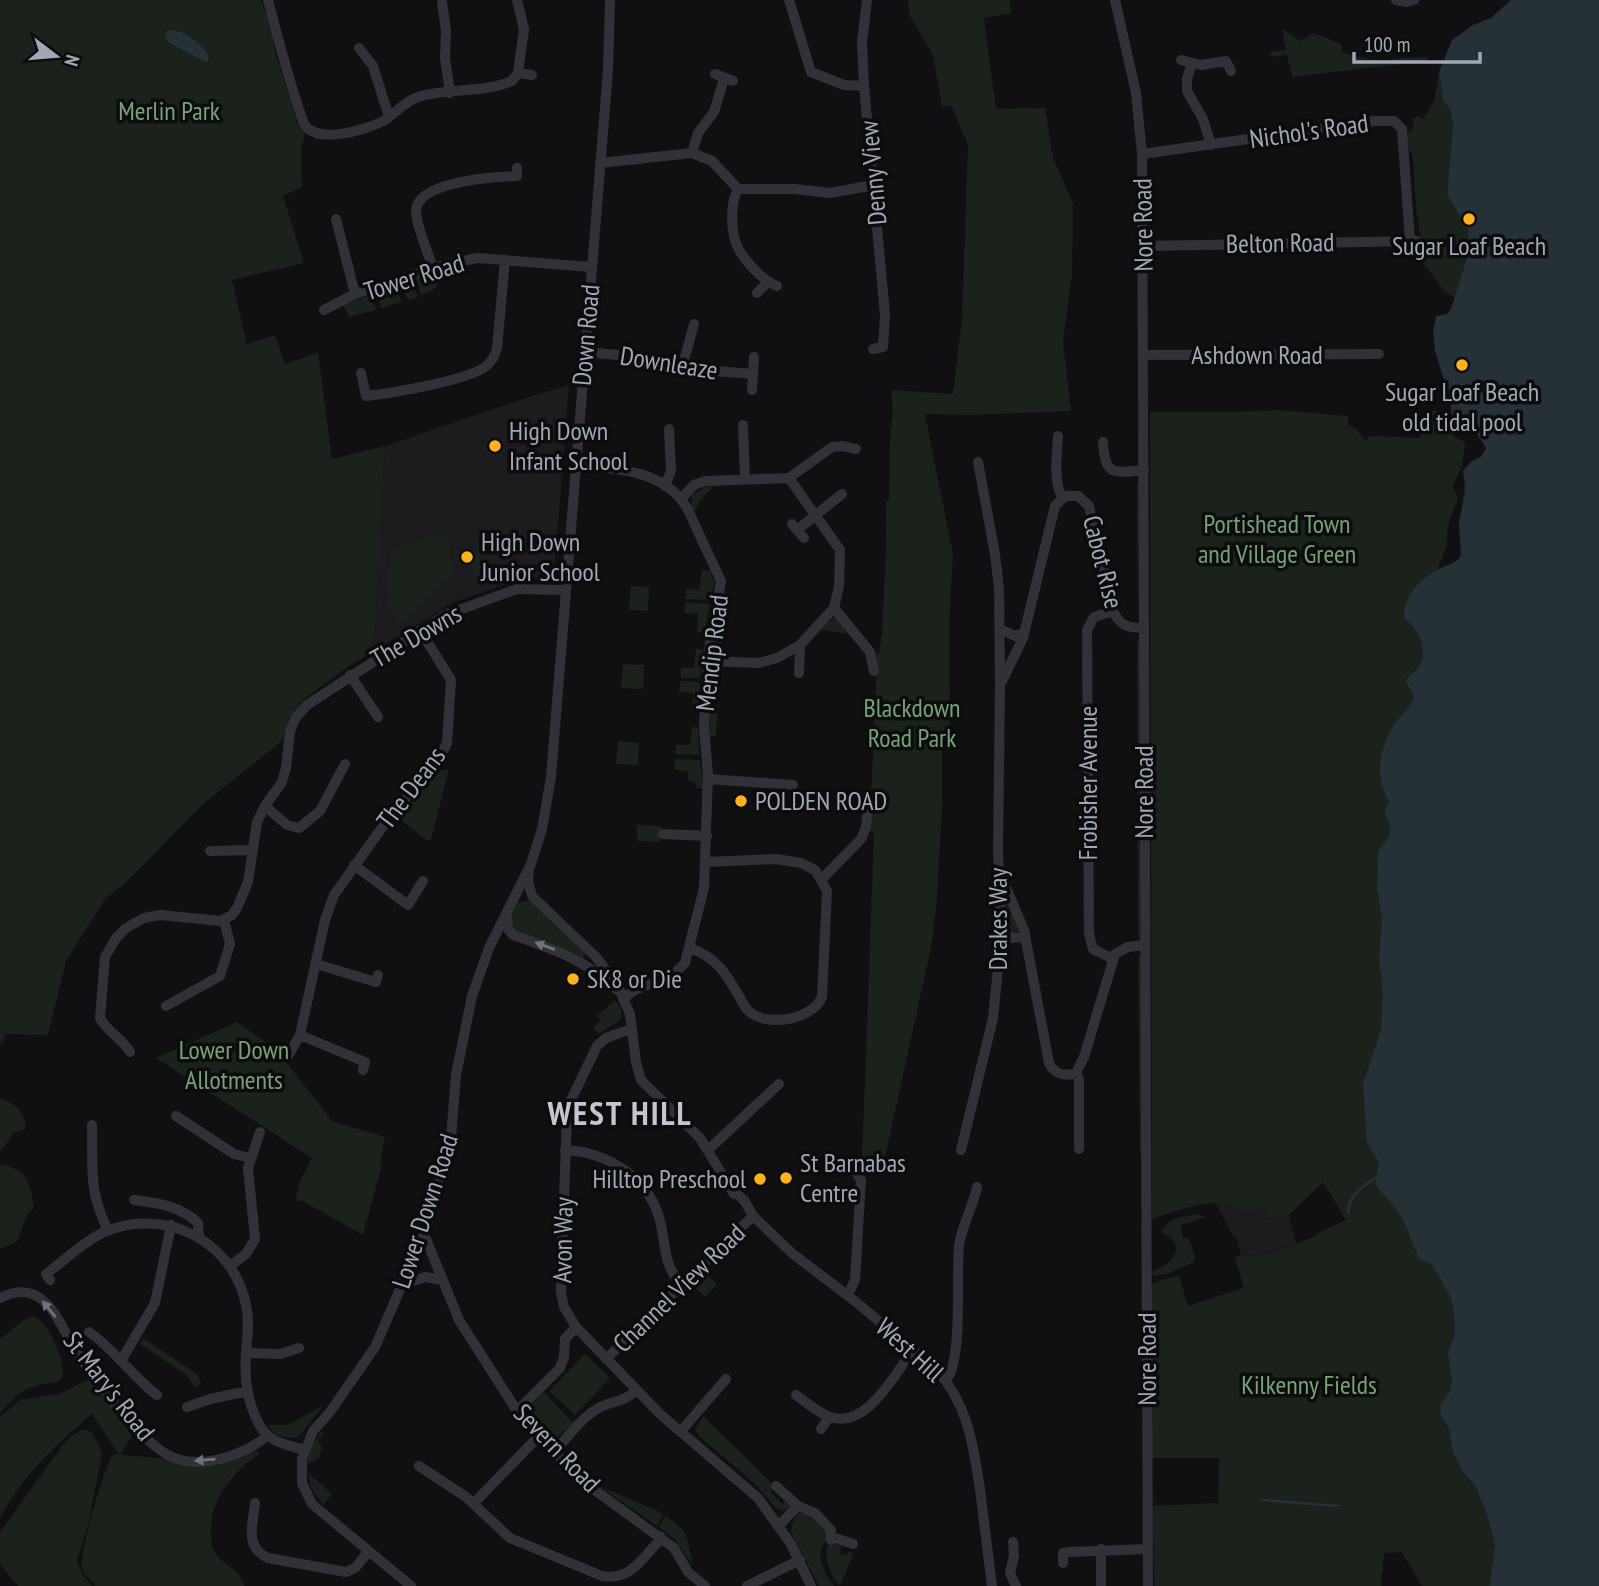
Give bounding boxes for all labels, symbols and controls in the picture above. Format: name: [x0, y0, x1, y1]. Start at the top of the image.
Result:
north arrow: [21, 21, 91, 91]
scale bar: [1354, 21, 1480, 65]
text: 100 m: [1364, 31, 1410, 58]
text: N: [59, 52, 85, 69]
park label: Merlin Park: [118, 94, 220, 127]
street label: Nichol's Road: [1247, 106, 1370, 155]
street label: Denny View: [851, 119, 894, 227]
street label: Nore Road: [1125, 178, 1160, 272]
marker: Sugar Loaf Beach: [1461, 211, 1477, 227]
street label: Belton Road: [1225, 225, 1335, 260]
place label: Sugar Loaf Beach: [1392, 229, 1546, 262]
street label: Tower Road: [360, 246, 468, 307]
street label: Down Road: [565, 283, 606, 387]
street label: Ashdown Road: [1191, 338, 1323, 371]
street label: Downleaze: [618, 339, 720, 386]
marker: Sugar Loaf Beach old tidal pool: [1454, 357, 1470, 373]
place label: Sugar Loaf Beach old tidal pool: [1385, 375, 1539, 438]
place label: High Down Infant School: [509, 414, 628, 477]
marker: High Down Infant School: [487, 438, 503, 454]
park label: Portishead Town and Village Green: [1198, 507, 1356, 570]
street label: Cabot Rise: [1076, 512, 1131, 612]
place label: High Down Junior School: [480, 525, 600, 588]
marker: High Down Junior School: [459, 549, 475, 565]
street label: Mendip Road: [688, 593, 735, 713]
street label: The Downs: [364, 596, 467, 675]
park label: Blackdown Road Park: [863, 691, 961, 754]
street label: Frobisher Avenue: [1071, 706, 1104, 860]
street label: The Deans: [369, 740, 452, 835]
street label: Nore Road: [1127, 746, 1160, 838]
place label: POLDEN ROAD: [755, 784, 887, 817]
marker: POLDEN ROAD: [733, 793, 749, 809]
street label: Drakes Way: [981, 868, 1014, 970]
one-way arrow: [534, 940, 555, 951]
place label: SK8 or Die: [587, 962, 682, 995]
marker: SK8 or Die: [565, 971, 581, 987]
park label: Lower Down Allotments: [179, 1033, 289, 1096]
district label: WEST HILL: [546, 1091, 693, 1134]
street label: Lower Down Road: [384, 1129, 465, 1292]
place label: St Barnabas Centre: [800, 1146, 906, 1209]
place label: Hilltop Preschool: [592, 1162, 746, 1195]
marker: St Barnabas Centre: [778, 1170, 794, 1186]
marker: Hilltop Preschool: [752, 1171, 768, 1187]
street label: Avon Way: [545, 1196, 580, 1283]
street label: Channel View Road: [606, 1216, 752, 1359]
one-way arrow: [42, 1300, 57, 1318]
street label: West Hill: [869, 1310, 951, 1389]
street label: Nore Road: [1130, 1313, 1163, 1405]
street label: St Mary's Road: [56, 1324, 162, 1447]
park label: Kilkenny Fields: [1241, 1368, 1377, 1401]
street label: Severn Road: [507, 1396, 608, 1499]
one-way arrow: [194, 1455, 216, 1466]

